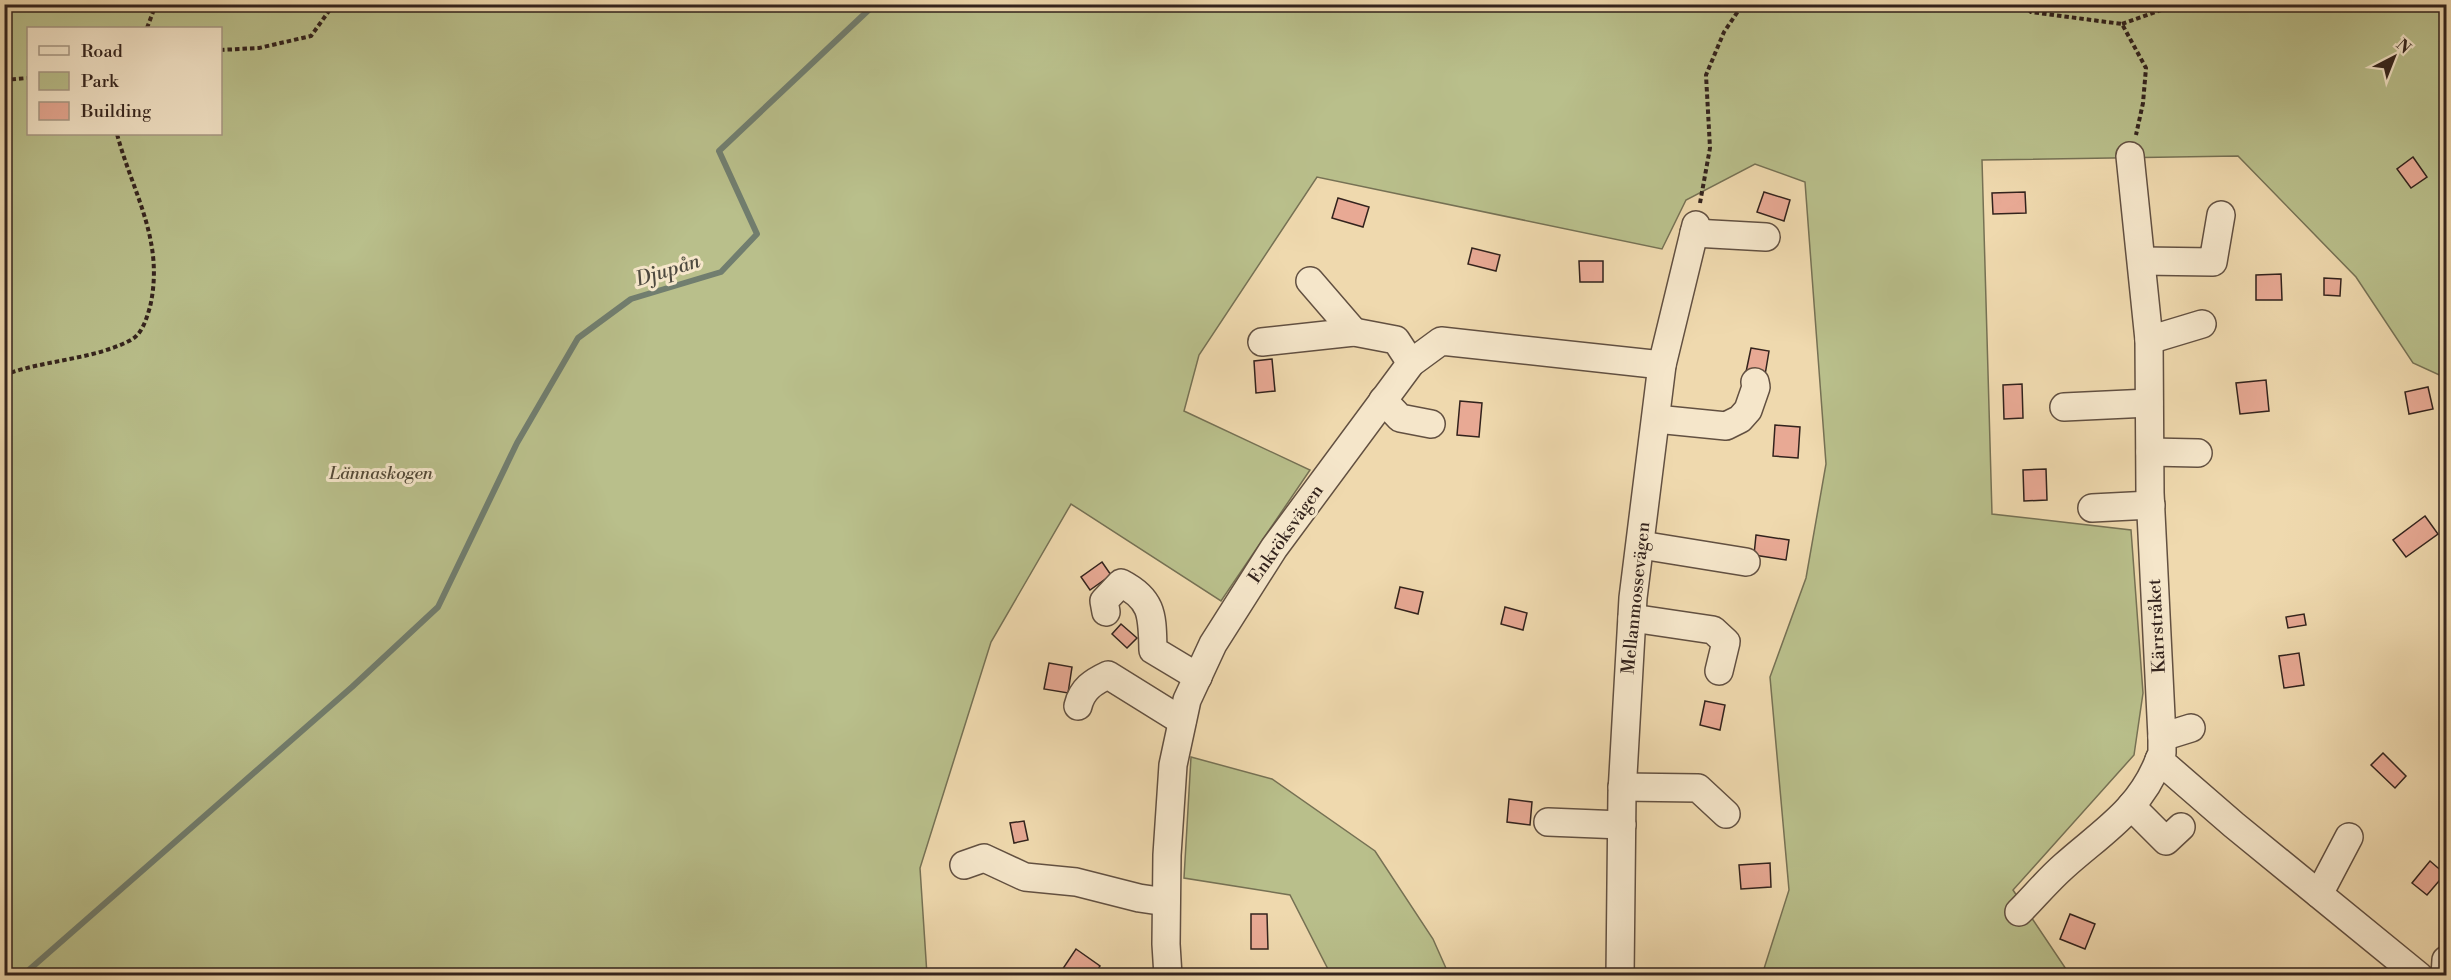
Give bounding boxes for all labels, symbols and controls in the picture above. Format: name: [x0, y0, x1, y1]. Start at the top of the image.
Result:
legend: [27, 27, 222, 135]
north arrow: [2364, 27, 2424, 87]
text: N: [2392, 35, 2415, 58]
text: Road: [81, 40, 124, 63]
text: Park: [81, 70, 120, 93]
text: Building: [80, 100, 152, 123]
water label: Djupån: [632, 249, 704, 293]
park label: Lännaskogen: [328, 462, 434, 485]
street label: Enkröksvägen: [1243, 480, 1329, 588]
street label: Mellanmossevägen: [1617, 520, 1655, 675]
street label: Kärrstråket: [2143, 577, 2171, 674]

